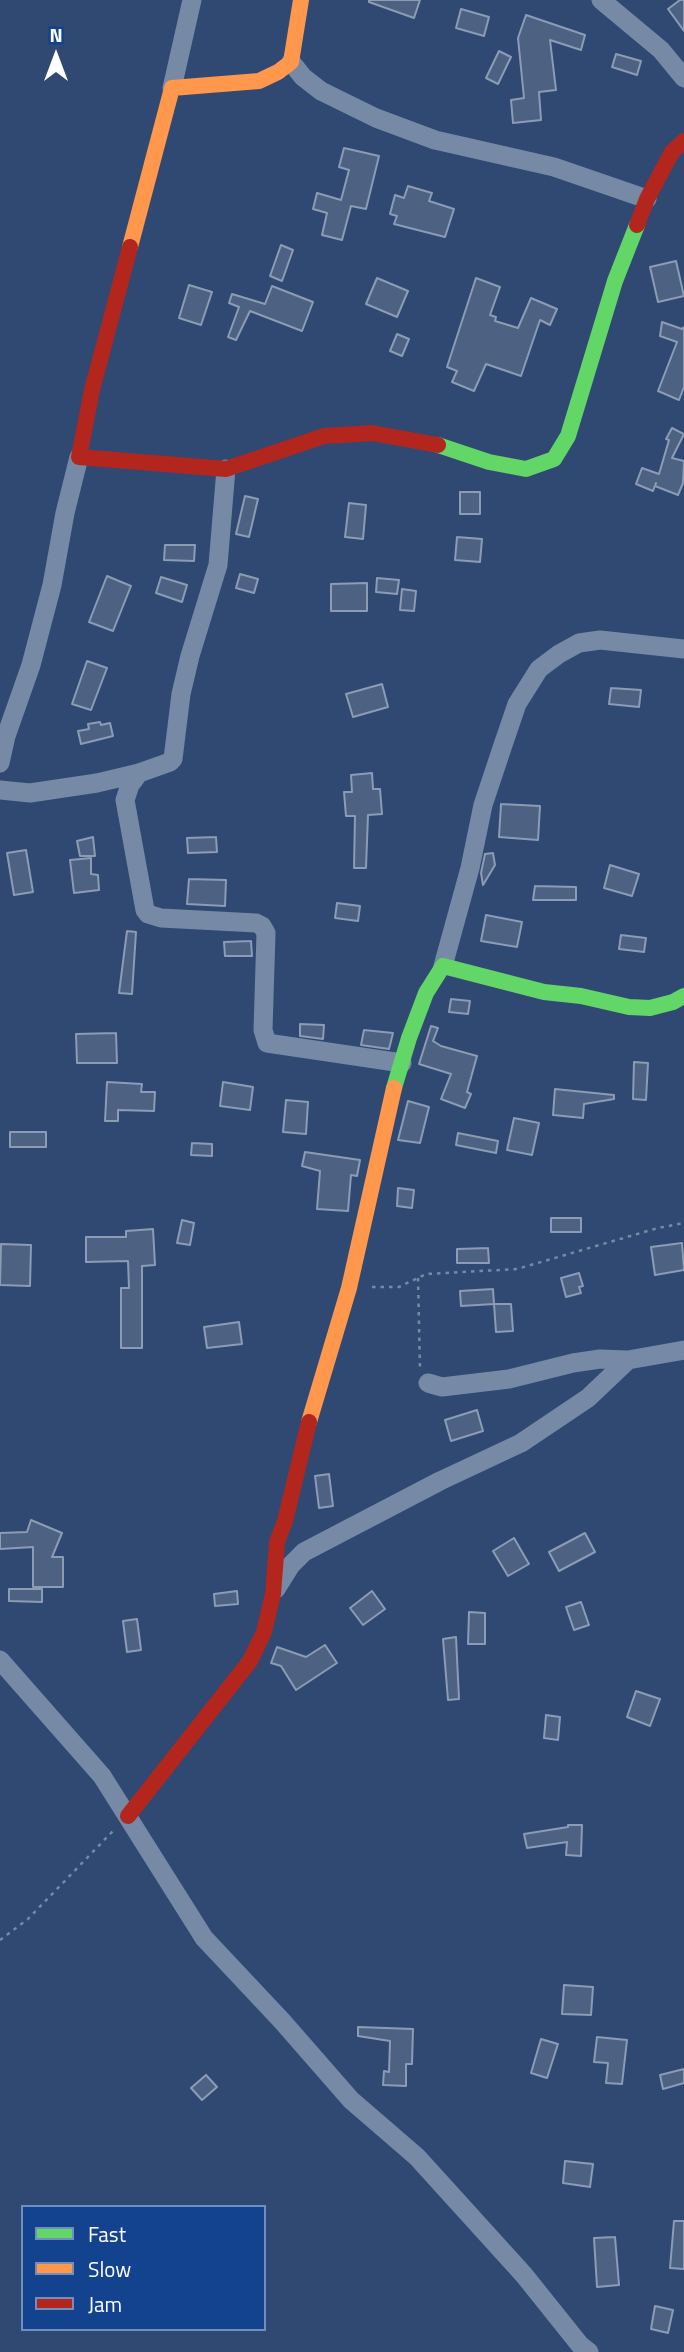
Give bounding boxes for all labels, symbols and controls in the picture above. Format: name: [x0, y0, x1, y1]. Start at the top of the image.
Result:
text: N: [49, 20, 63, 49]
north arrow: [21, 21, 91, 91]
legend: [21, 2205, 266, 2331]
text: Fast: [88, 2218, 126, 2250]
text: Slow: [88, 2253, 131, 2285]
text: Jam: [88, 2288, 122, 2320]

